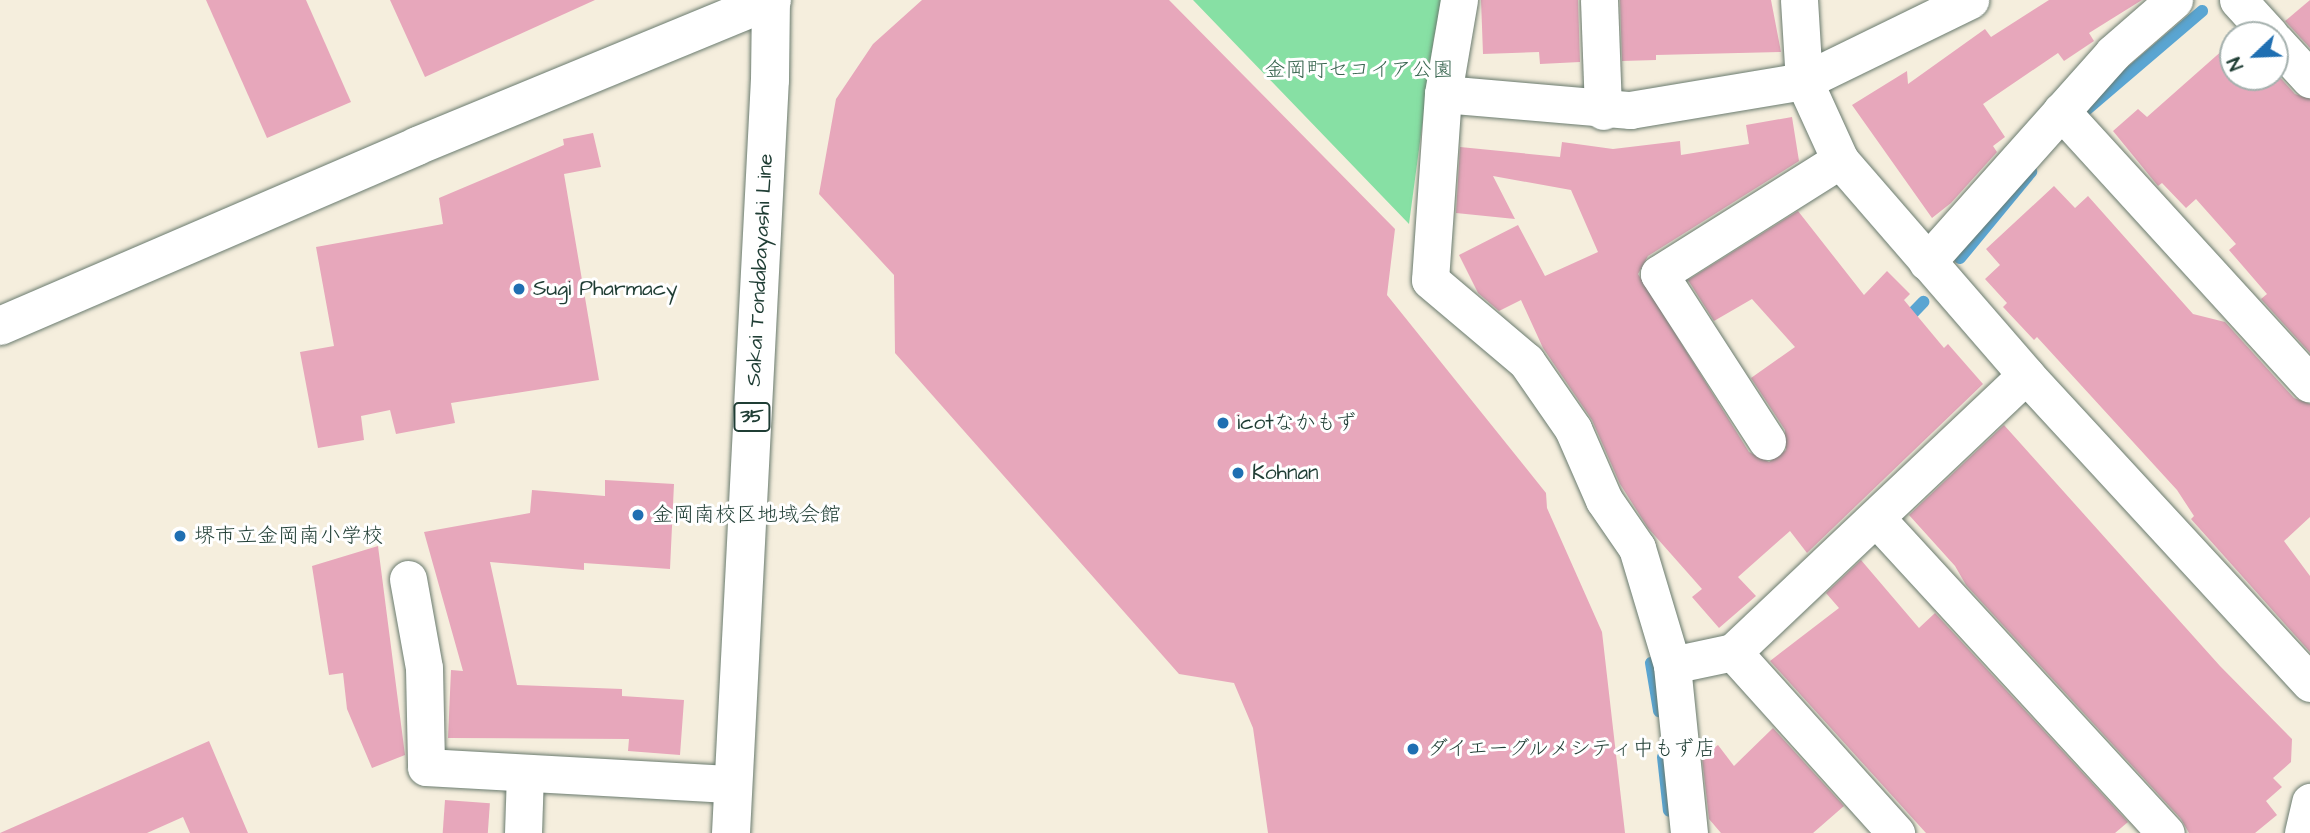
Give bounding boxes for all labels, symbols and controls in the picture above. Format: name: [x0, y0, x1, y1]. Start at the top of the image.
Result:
north arrow: [2219, 21, 2289, 91]
text: N: [2221, 53, 2251, 74]
park label: 金岡町セコイア公園: [1265, 57, 1453, 83]
street label: Sakai Tondabayashi Line: [741, 153, 779, 387]
place label: Sugi Pharmacy: [533, 276, 677, 302]
marker: Sugi Pharmacy: [511, 281, 527, 297]
road number: 35: [733, 402, 771, 432]
place label: icotなかもず: [1237, 410, 1358, 436]
marker: icotなかもず: [1215, 415, 1231, 431]
place label: Kohnan: [1252, 460, 1319, 486]
marker: Kohnan: [1230, 465, 1246, 481]
place label: 金岡南校区地域会館: [652, 502, 841, 528]
marker: 金岡南校区地域会館: [630, 507, 646, 523]
place label: 堺市立金岡南小学校: [194, 523, 383, 549]
marker: 堺市立金岡南小学校: [172, 528, 188, 544]
place label: ダイエーグルメシティ中もず店: [1427, 736, 1721, 762]
marker: ダイエーグルメシティ中もず店: [1405, 741, 1421, 757]

